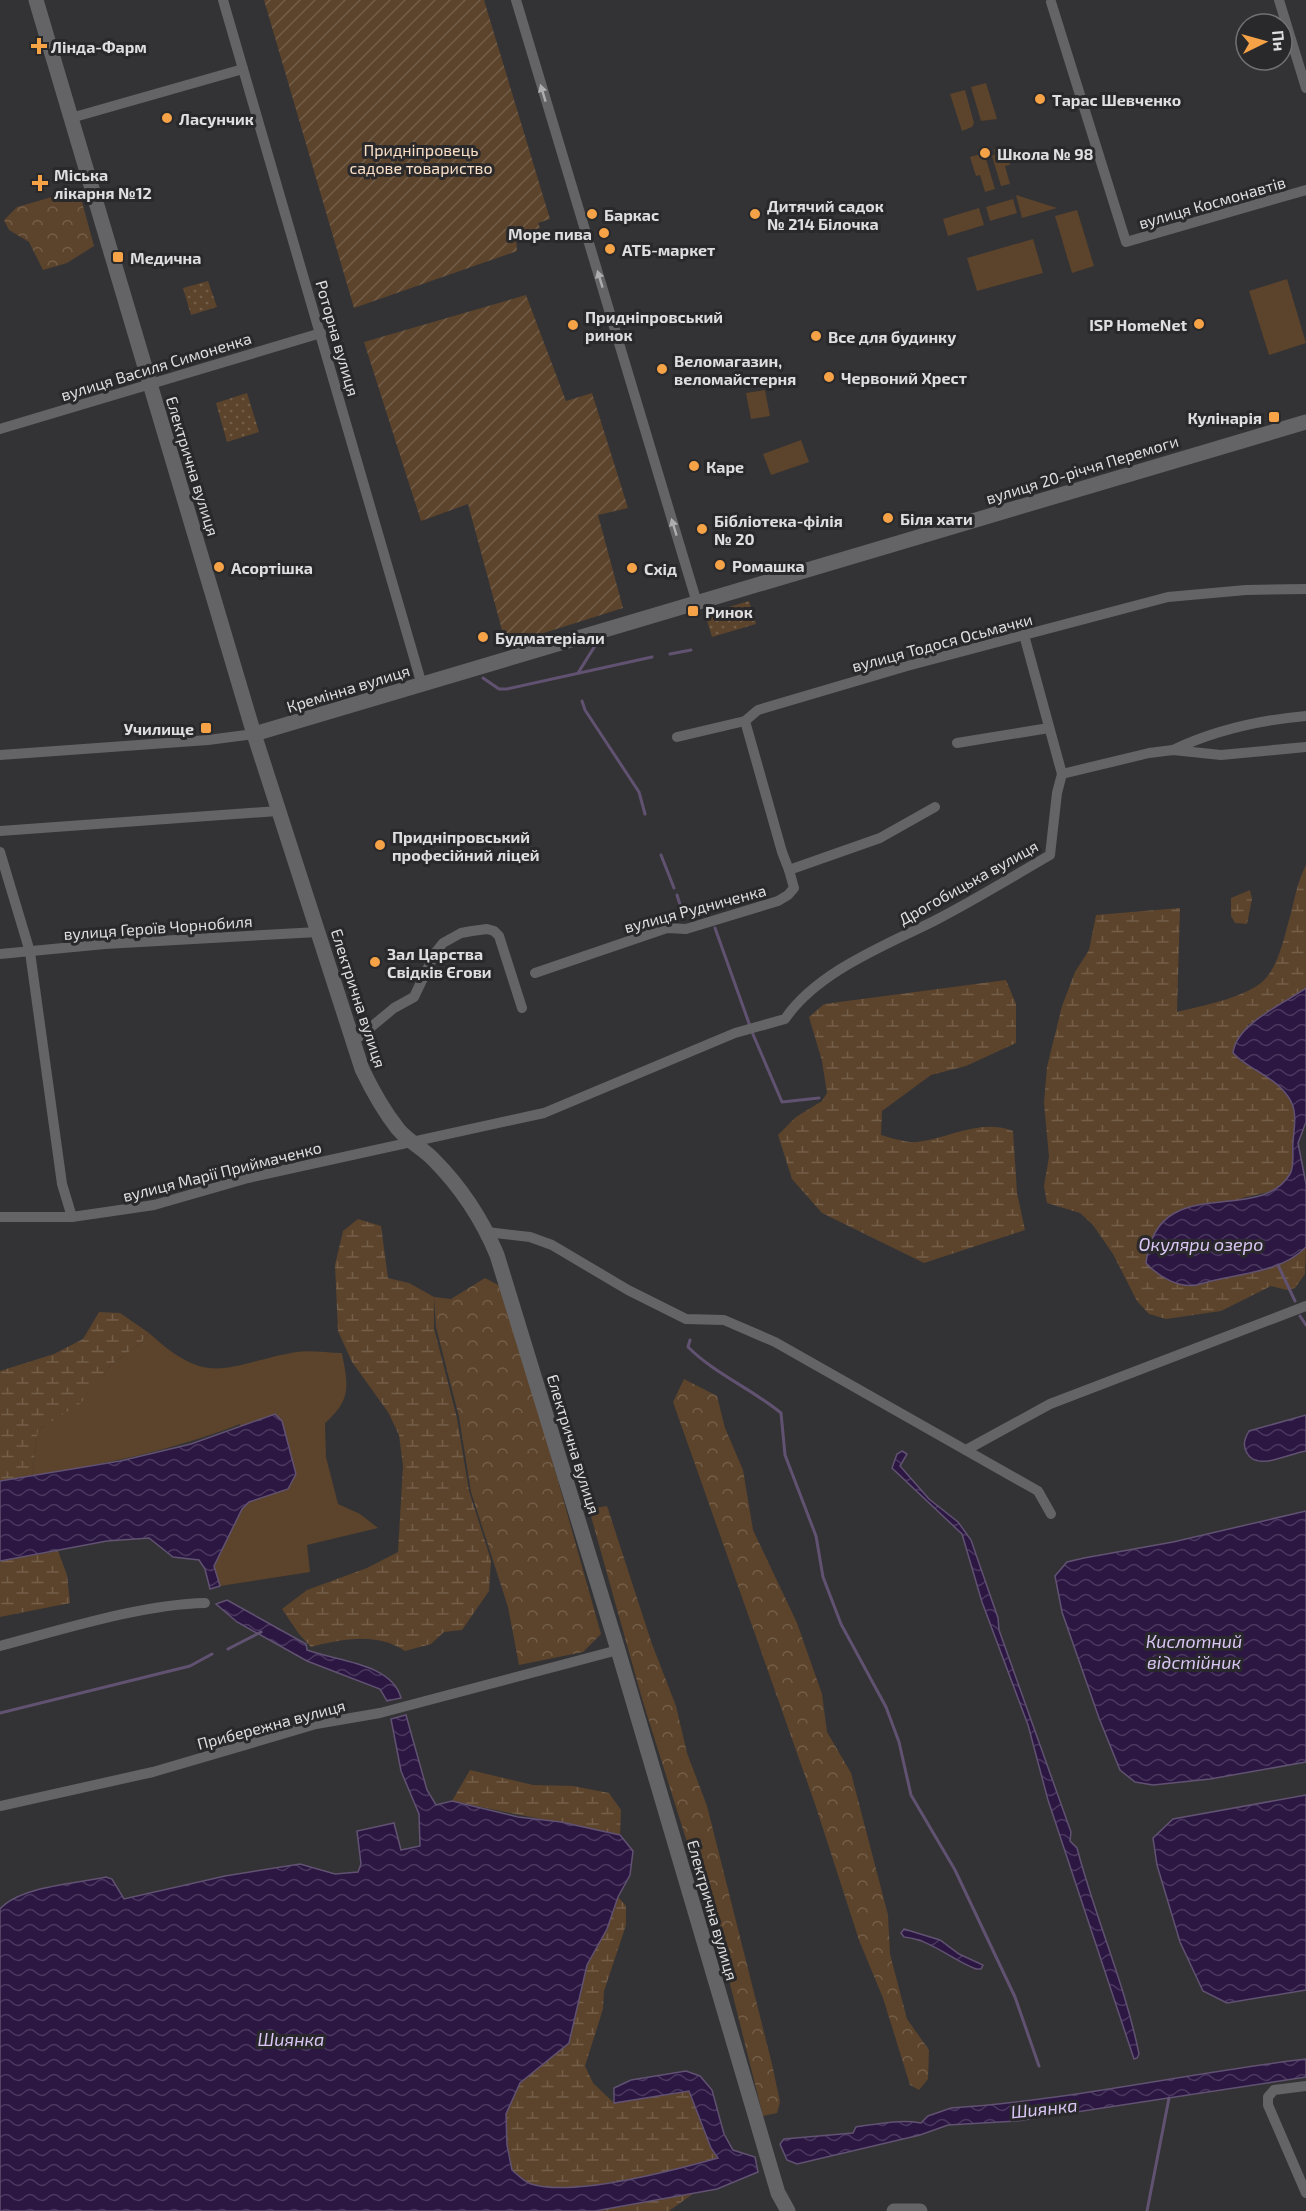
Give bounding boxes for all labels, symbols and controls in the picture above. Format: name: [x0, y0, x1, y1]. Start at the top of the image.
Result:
north arrow: [1234, 12, 1294, 72]
text: Пн: [1269, 29, 1290, 52]
place label: Лінда-Фарм: [51, 37, 147, 56]
marker: Лінда-Фарм: [32, 39, 46, 53]
one-way arrow: [538, 84, 548, 102]
place label: Тарас Шевченко: [1052, 90, 1181, 109]
marker: Тарас Шевченко: [1033, 92, 1047, 106]
place label: Ласунчик: [179, 109, 254, 128]
marker: Ласунчик: [160, 111, 174, 125]
park label: Придніпровець садове товариство: [349, 140, 493, 177]
place label: Школа № 98: [997, 144, 1094, 163]
marker: Школа № 98: [978, 146, 992, 160]
place label: Міська лікарня №12: [54, 165, 152, 202]
street label: вулиця Космонавтів: [1136, 172, 1288, 233]
marker: Міська лікарня №12: [31, 174, 49, 192]
place label: Дитячий садок № 214 Білочка: [767, 196, 884, 233]
place label: Баркас: [604, 205, 659, 224]
marker: Баркас: [585, 207, 599, 221]
marker: Дитячий садок № 214 Білочка: [748, 207, 762, 221]
place label: Море пива: [508, 224, 592, 243]
marker: Море пива: [597, 226, 611, 240]
place label: АТБ-маркет: [622, 240, 715, 259]
marker: АТБ-маркет: [603, 242, 617, 256]
place label: Медична: [130, 248, 201, 267]
marker: Медична: [111, 250, 125, 264]
one-way arrow: [595, 270, 604, 288]
street label: Роторна вулиця: [311, 278, 364, 398]
place label: Придніпровський ринок: [585, 307, 723, 344]
place label: ISP HomeNet: [1089, 315, 1187, 334]
marker: ISP HomeNet: [1192, 317, 1206, 331]
marker: Придніпровський ринок: [566, 318, 580, 332]
place label: Все для будинку: [828, 327, 956, 346]
street label: вулиця Василя Симоненка: [58, 328, 254, 405]
marker: Все для будинку: [809, 329, 823, 343]
place label: Веломагазин, веломайстерня: [674, 351, 796, 388]
marker: Веломагазин, веломайстерня: [655, 362, 669, 376]
place label: Червоний Хрест: [841, 368, 967, 387]
marker: Червоний Хрест: [822, 370, 836, 384]
street label: Електрична вулиця: [162, 394, 223, 539]
place label: Кулінарія: [1187, 408, 1262, 427]
marker: Кулінарія: [1267, 410, 1281, 424]
street label: вулиця 20-річчя Перемоги: [983, 431, 1181, 508]
place label: Каре: [706, 457, 744, 476]
marker: Каре: [687, 459, 701, 473]
place label: Біля хати: [900, 509, 973, 528]
place label: Бібліотека-філія № 20: [714, 511, 843, 548]
marker: Біля хати: [881, 511, 895, 525]
one-way arrow: [669, 518, 678, 536]
marker: Бібліотека-філія № 20: [695, 522, 709, 536]
place label: Ромашка: [732, 556, 805, 575]
place label: Асортішка: [231, 558, 313, 577]
marker: Ромашка: [713, 558, 727, 572]
place label: Схід: [644, 559, 677, 578]
marker: Асортішка: [212, 560, 226, 574]
marker: Схід: [625, 561, 639, 575]
place label: Ринок: [705, 602, 753, 621]
marker: Ринок: [686, 604, 700, 618]
street label: вулиця Тодося Осьмачки: [850, 609, 1035, 676]
place label: Будматеріали: [495, 628, 605, 647]
marker: Будматеріали: [476, 630, 490, 644]
street label: Кремінна вулиця: [284, 660, 412, 717]
place label: Училище: [124, 719, 194, 738]
marker: Училище: [199, 721, 213, 735]
place label: Придніпровський професійний ліцей: [392, 827, 540, 864]
street label: Дрогобицька вулиця: [895, 836, 1042, 929]
marker: Придніпровський професійний ліцей: [373, 838, 387, 852]
street label: вулиця Рудниченка: [622, 880, 768, 937]
street label: вулиця Героїв Чорнобиля: [63, 911, 253, 944]
street label: Електрична вулиця: [327, 926, 390, 1070]
place label: Зал Царства Свідків Єгови: [387, 944, 492, 981]
marker: Зал Царства Свідків Єгови: [368, 955, 382, 969]
street label: вулиця Марії Приймаченко: [121, 1137, 324, 1206]
water label: Окуляри озеро: [1139, 1233, 1263, 1255]
street label: Електрична вулиця: [543, 1372, 604, 1517]
water label: Кислотний відстійник: [1146, 1630, 1242, 1673]
street label: Прибережна вулиця: [195, 1695, 347, 1754]
street label: Електрична вулиця: [683, 1838, 742, 1983]
water label: Шиянка: [258, 2028, 324, 2050]
water label: Шиянка: [1010, 2094, 1078, 2122]

